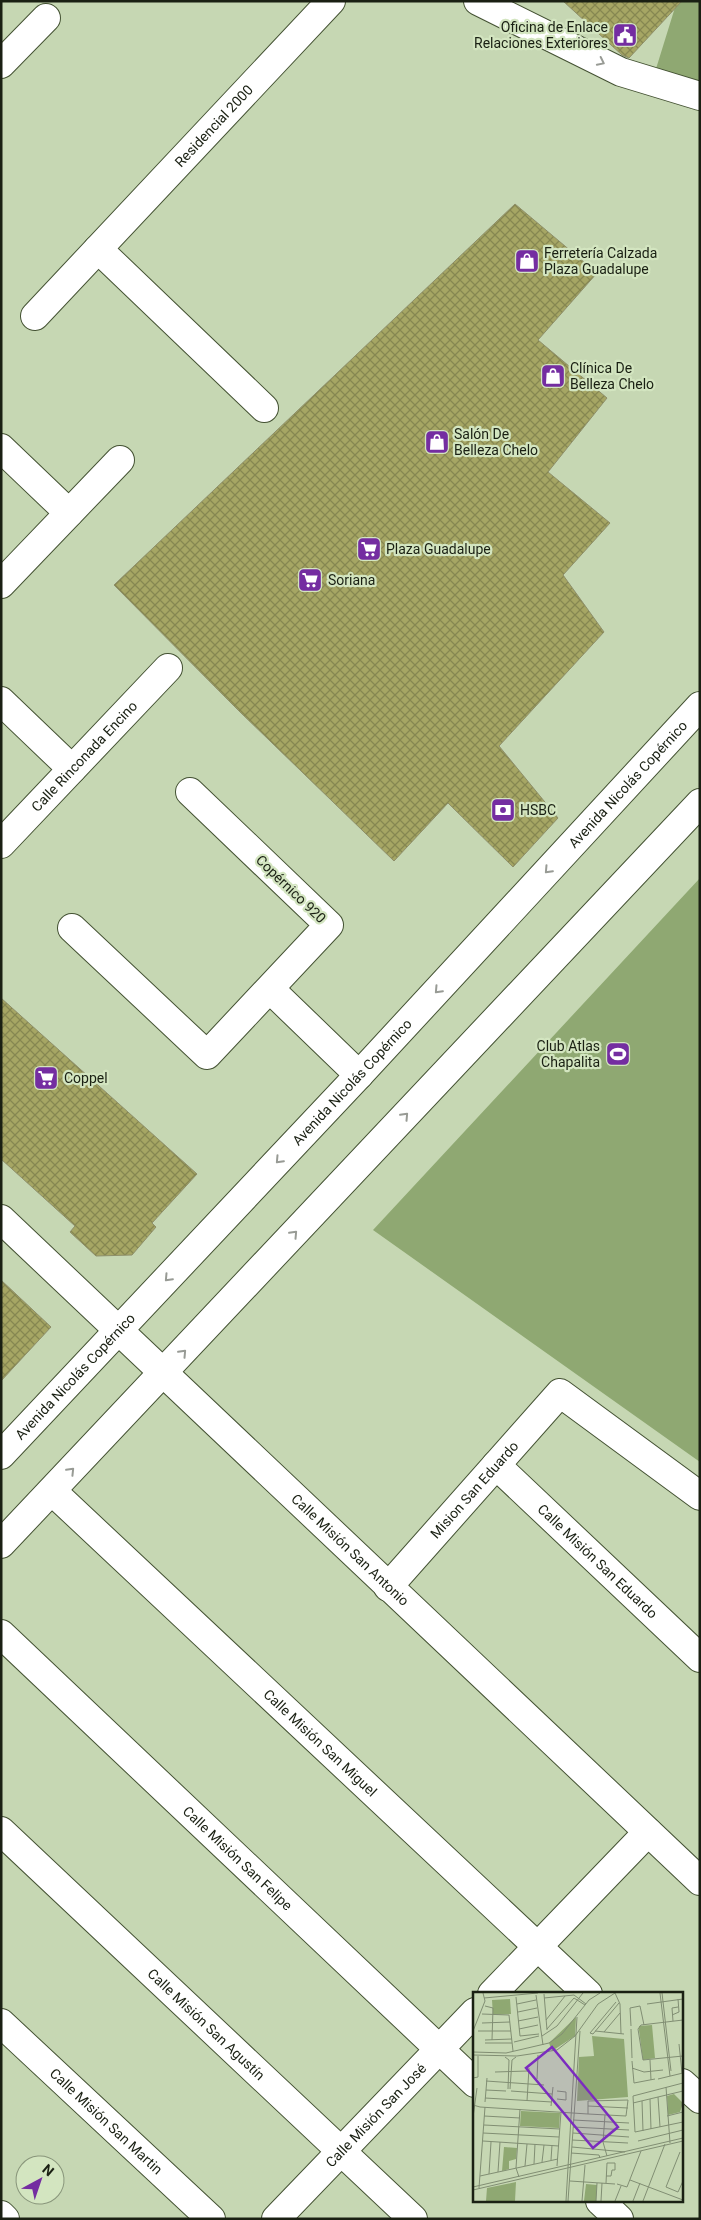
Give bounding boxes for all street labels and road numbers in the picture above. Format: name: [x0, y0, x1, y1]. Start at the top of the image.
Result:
street label: Residencial 2000: [171, 81, 256, 170]
street label: Calle Rinconada Encino: [28, 698, 140, 815]
street label: Avenida Nicolás Copérnico: [565, 717, 690, 851]
street label: Copérnico 920: [253, 852, 329, 926]
street label: Avenida Nicolás Copérnico: [289, 1016, 415, 1149]
street label: Avenida Nicolás Copérnico: [12, 1310, 138, 1443]
street label: Mision San Eduardo: [427, 1438, 521, 1542]
street label: Calle Misión San Antonio: [288, 1490, 412, 1609]
street label: Calle Misión San Eduardo: [535, 1501, 661, 1622]
street label: Calle Misión San Miguel: [260, 1686, 380, 1800]
street label: Calle Misión San Felipe: [180, 1803, 296, 1914]
street label: Calle Misión San Agustín: [144, 1965, 268, 2083]
street label: Calle Misión San José: [322, 2060, 429, 2170]
street label: Calle Misión San Martin: [47, 2065, 166, 2178]

